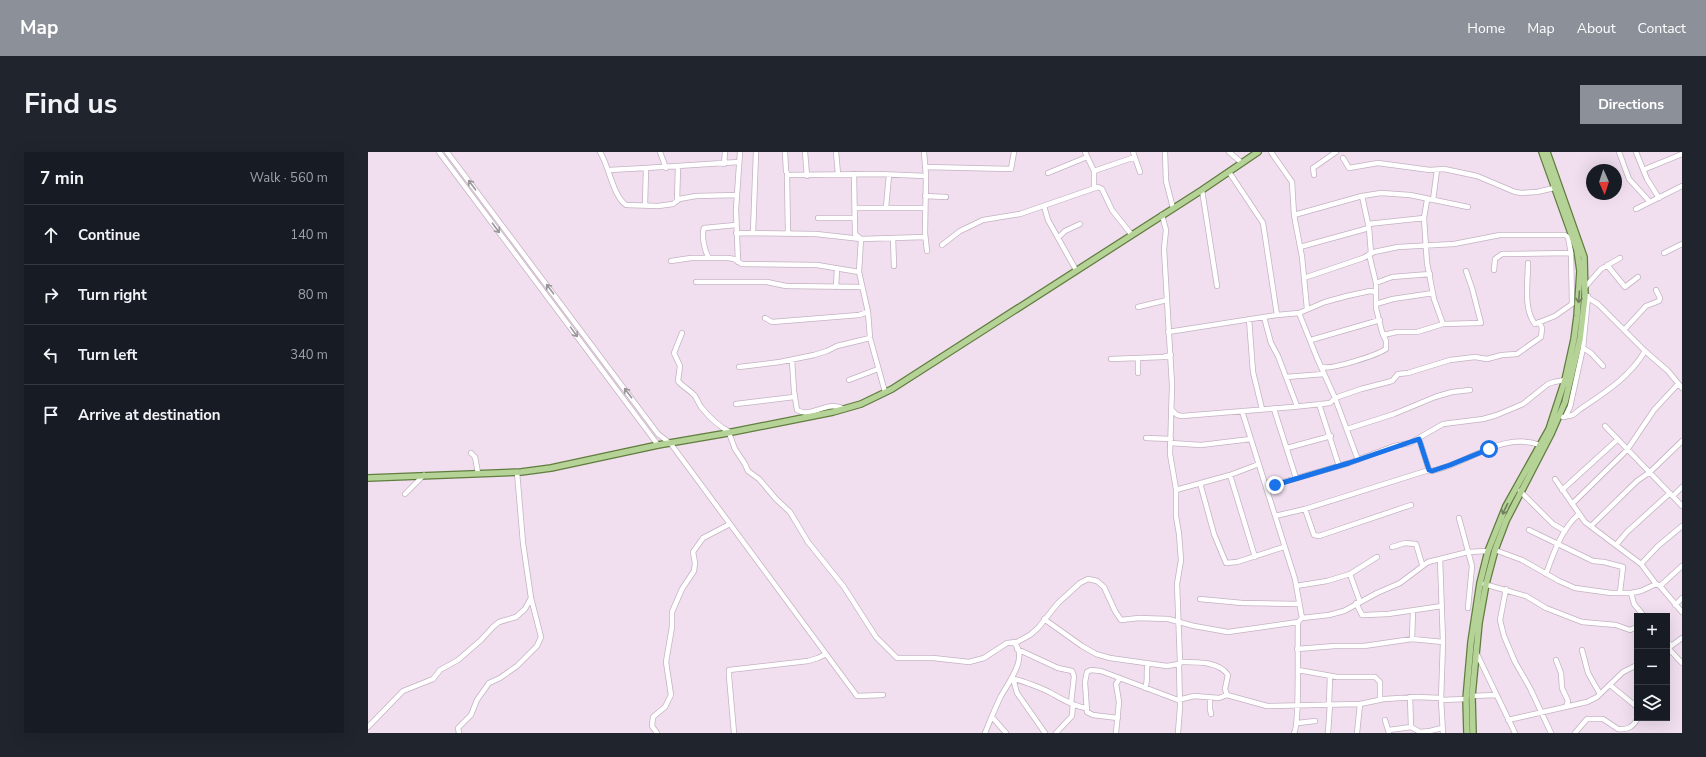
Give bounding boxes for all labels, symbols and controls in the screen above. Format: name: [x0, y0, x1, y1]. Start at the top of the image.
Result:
text: Map: [20, 15, 58, 41]
text: Home: [1467, 19, 1505, 38]
text: Map: [1527, 19, 1555, 38]
text: About: [1577, 19, 1616, 38]
text: Contact: [1638, 19, 1686, 38]
text: Find us: [24, 85, 118, 123]
button: Directions: [1580, 85, 1682, 124]
north arrow: [1586, 164, 1622, 200]
text: 7 min: [40, 167, 84, 190]
text: Walk · 560 m: [250, 169, 328, 187]
one-way arrow: [468, 180, 476, 191]
one-way arrow: [492, 222, 500, 233]
icon: ahead: [40, 224, 62, 246]
text: Continue: [78, 225, 140, 245]
text: 140 m: [290, 226, 328, 244]
icon: right: [40, 284, 62, 306]
one-way arrow: [546, 284, 554, 295]
text: Turn right: [78, 285, 147, 305]
text: 80 m: [298, 286, 328, 304]
one-way arrow: [1575, 290, 1582, 303]
one-way arrow: [570, 327, 578, 338]
icon: left: [40, 344, 62, 366]
text: Turn left: [78, 345, 137, 365]
text: 340 m: [290, 346, 328, 364]
one-way arrow: [623, 388, 632, 399]
icon: arrive: [40, 404, 62, 426]
text: Arrive at destination: [78, 405, 221, 425]
route start: [1480, 440, 1498, 458]
route end: [1266, 476, 1284, 494]
one-way arrow: [1501, 503, 1508, 515]
map controls: [1634, 613, 1670, 721]
button: +: [1634, 613, 1670, 649]
button: −: [1634, 649, 1670, 685]
button: layers: [1634, 685, 1670, 721]

